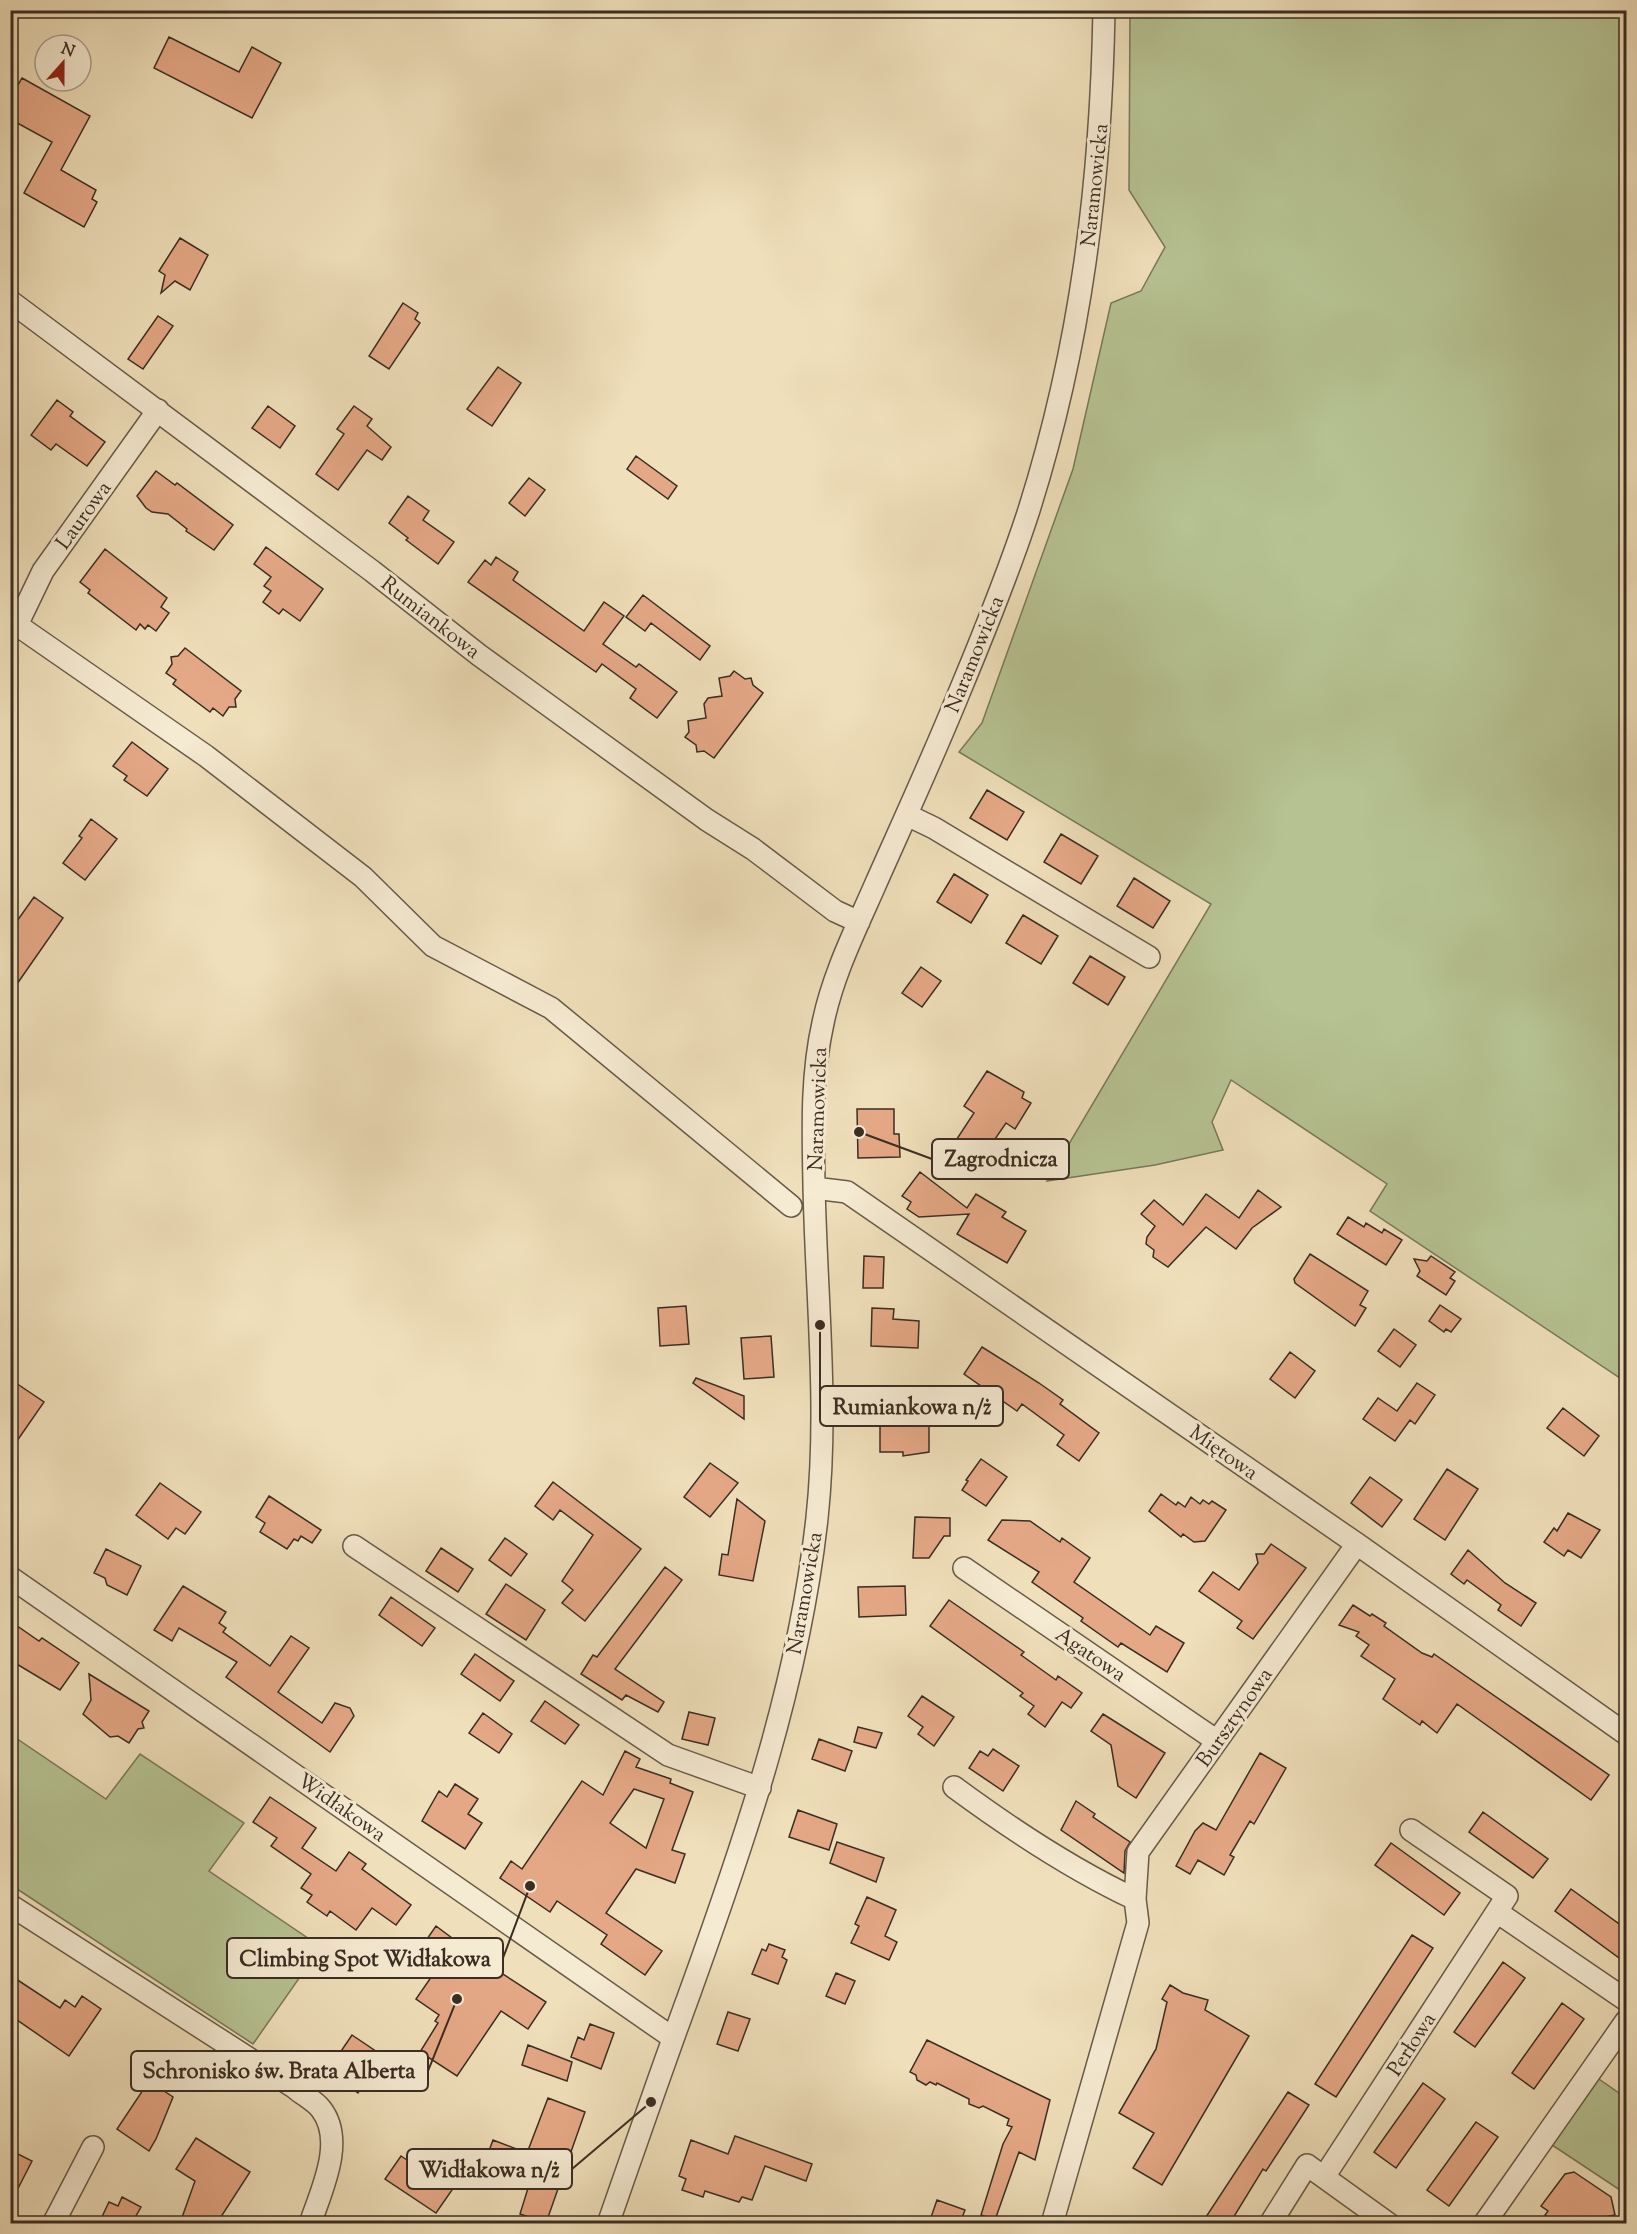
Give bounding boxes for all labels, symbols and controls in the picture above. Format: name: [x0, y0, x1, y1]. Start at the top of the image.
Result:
north arrow: [33, 33, 93, 93]
text: N: [57, 38, 78, 64]
street label: Naramowicka: [1075, 122, 1117, 248]
street label: Laurowa: [49, 475, 120, 557]
street label: Rumiankowa: [374, 570, 486, 667]
street label: Naramowicka: [939, 591, 1013, 718]
street label: Naramowicka: [802, 1046, 836, 1171]
callout: Zagrodnicza: [932, 1139, 1069, 1179]
text: Zagrodnicza: [944, 1145, 1058, 1177]
callout: Rumiankowa n/ż: [820, 1386, 1003, 1426]
text: Rumiankowa n/ż: [833, 1393, 992, 1425]
street label: Miętowa: [1182, 1419, 1264, 1489]
street label: Naramowicka: [780, 1530, 832, 1657]
street label: Agatowa: [1048, 1621, 1132, 1691]
street label: Bursztynowa: [1190, 1662, 1281, 1774]
street label: Widłakowa: [290, 1767, 392, 1851]
callout: Climbing Spot Widłakowa: [227, 1938, 503, 1978]
text: Climbing Spot Widłakowa: [239, 1945, 492, 1977]
street label: Perłowa: [1381, 2007, 1445, 2083]
callout: Schronisko św. Brata Alberta: [131, 2051, 428, 2091]
text: Schronisko św. Brata Alberta: [143, 2057, 416, 2089]
callout: Widłakowa n/ż: [407, 2149, 572, 2189]
text: Widłakowa n/ż: [418, 2156, 560, 2188]

